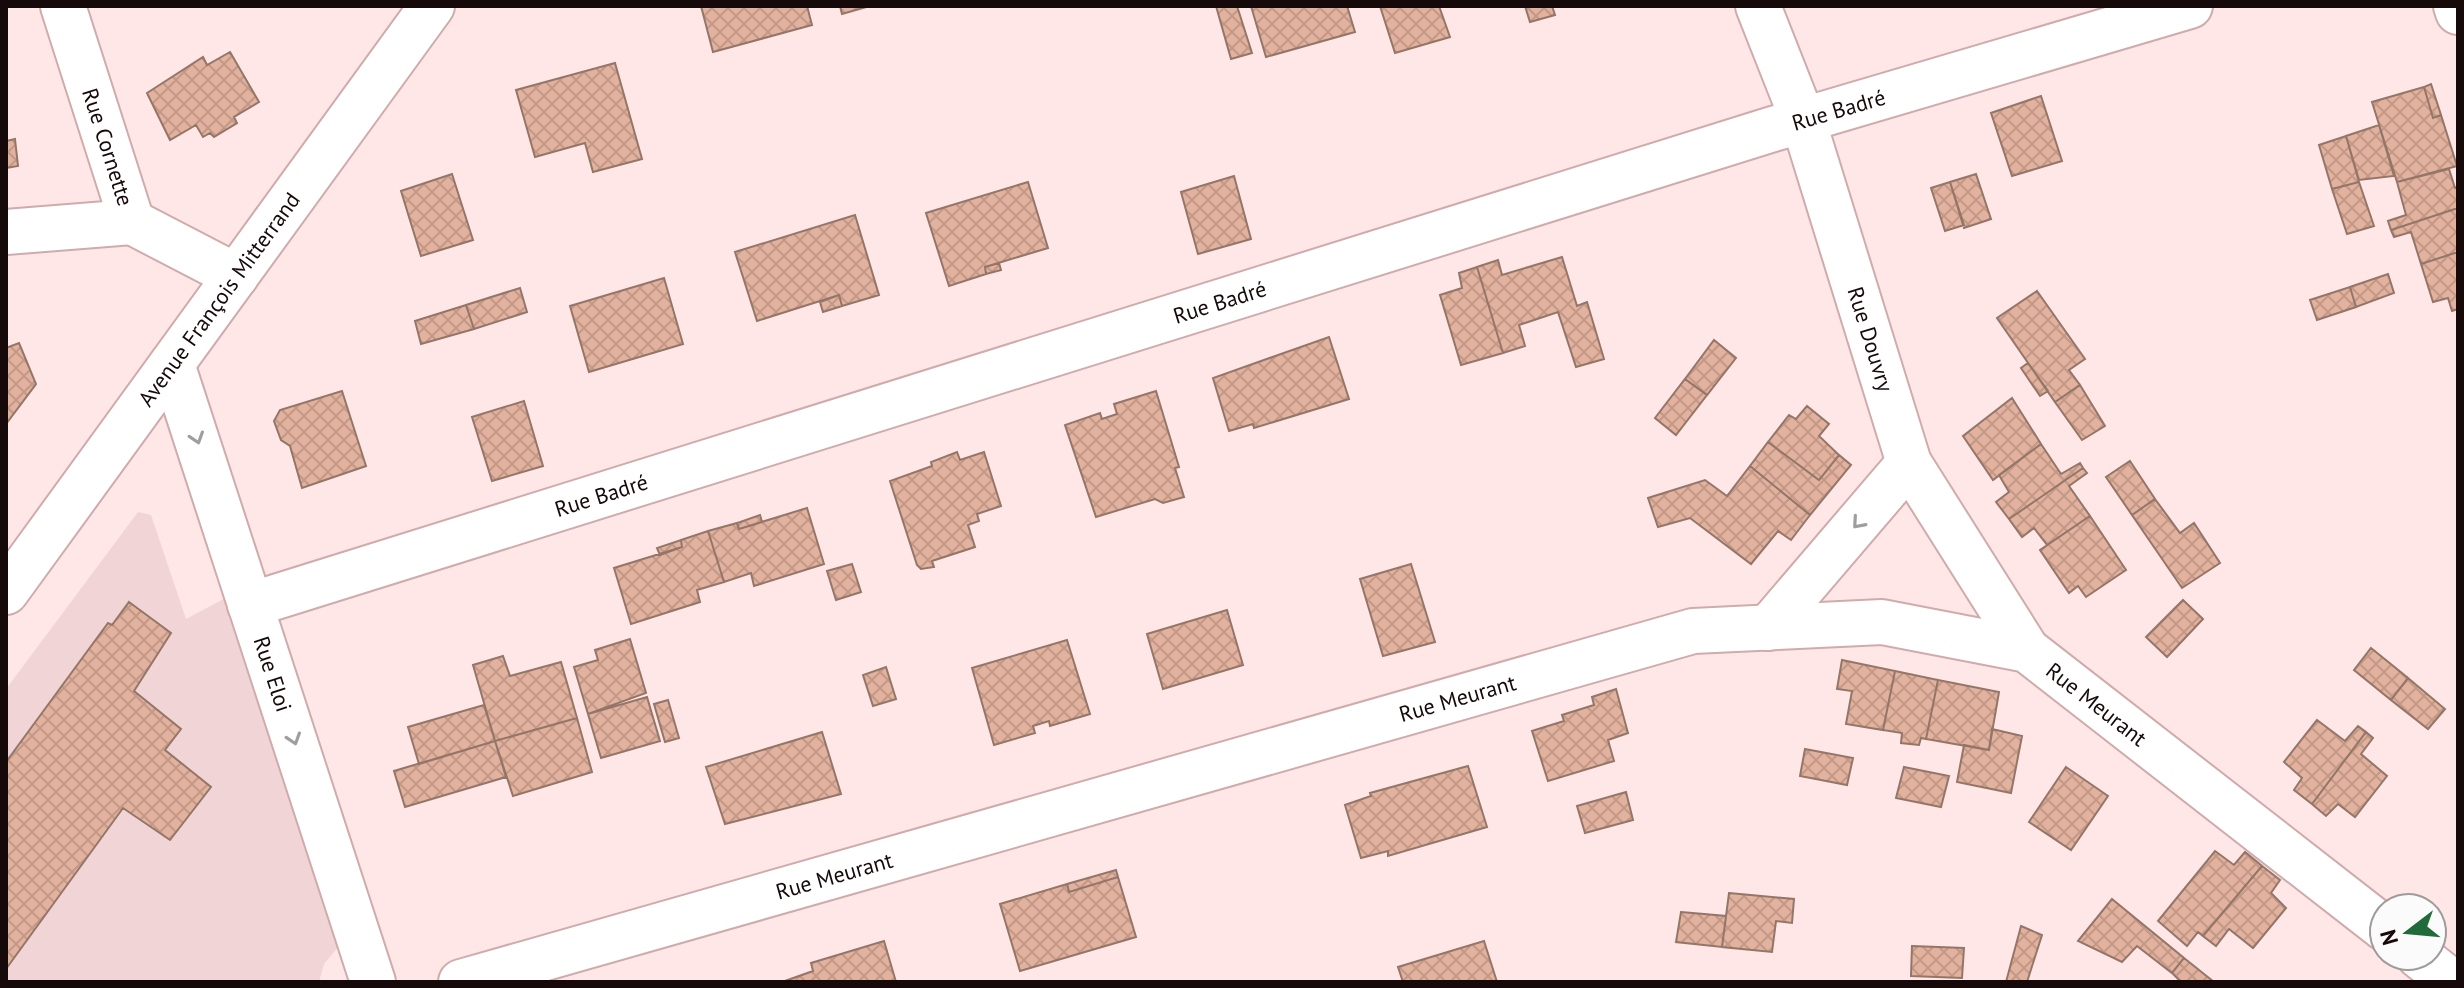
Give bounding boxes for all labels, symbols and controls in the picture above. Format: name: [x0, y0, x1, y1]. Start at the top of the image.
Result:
street label: Rue Badré: [1789, 83, 1889, 137]
street label: Rue Cornette: [76, 85, 140, 209]
street label: Avenue François Mitterrand: [132, 187, 306, 412]
street label: Rue Badré: [1170, 274, 1270, 330]
street label: Rue Douvry: [1841, 283, 1900, 396]
one-way arrow: [187, 431, 203, 445]
street label: Rue Badré: [551, 468, 651, 523]
one-way arrow: [1854, 513, 1868, 528]
street label: Rue Eloi: [247, 633, 298, 715]
street label: Rue Meurant: [2040, 656, 2153, 752]
street label: Rue Meurant: [1396, 668, 1519, 728]
one-way arrow: [285, 732, 301, 745]
street label: Rue Meurant: [773, 846, 896, 906]
north arrow: [2368, 892, 2448, 972]
text: N: [2373, 927, 2404, 948]

